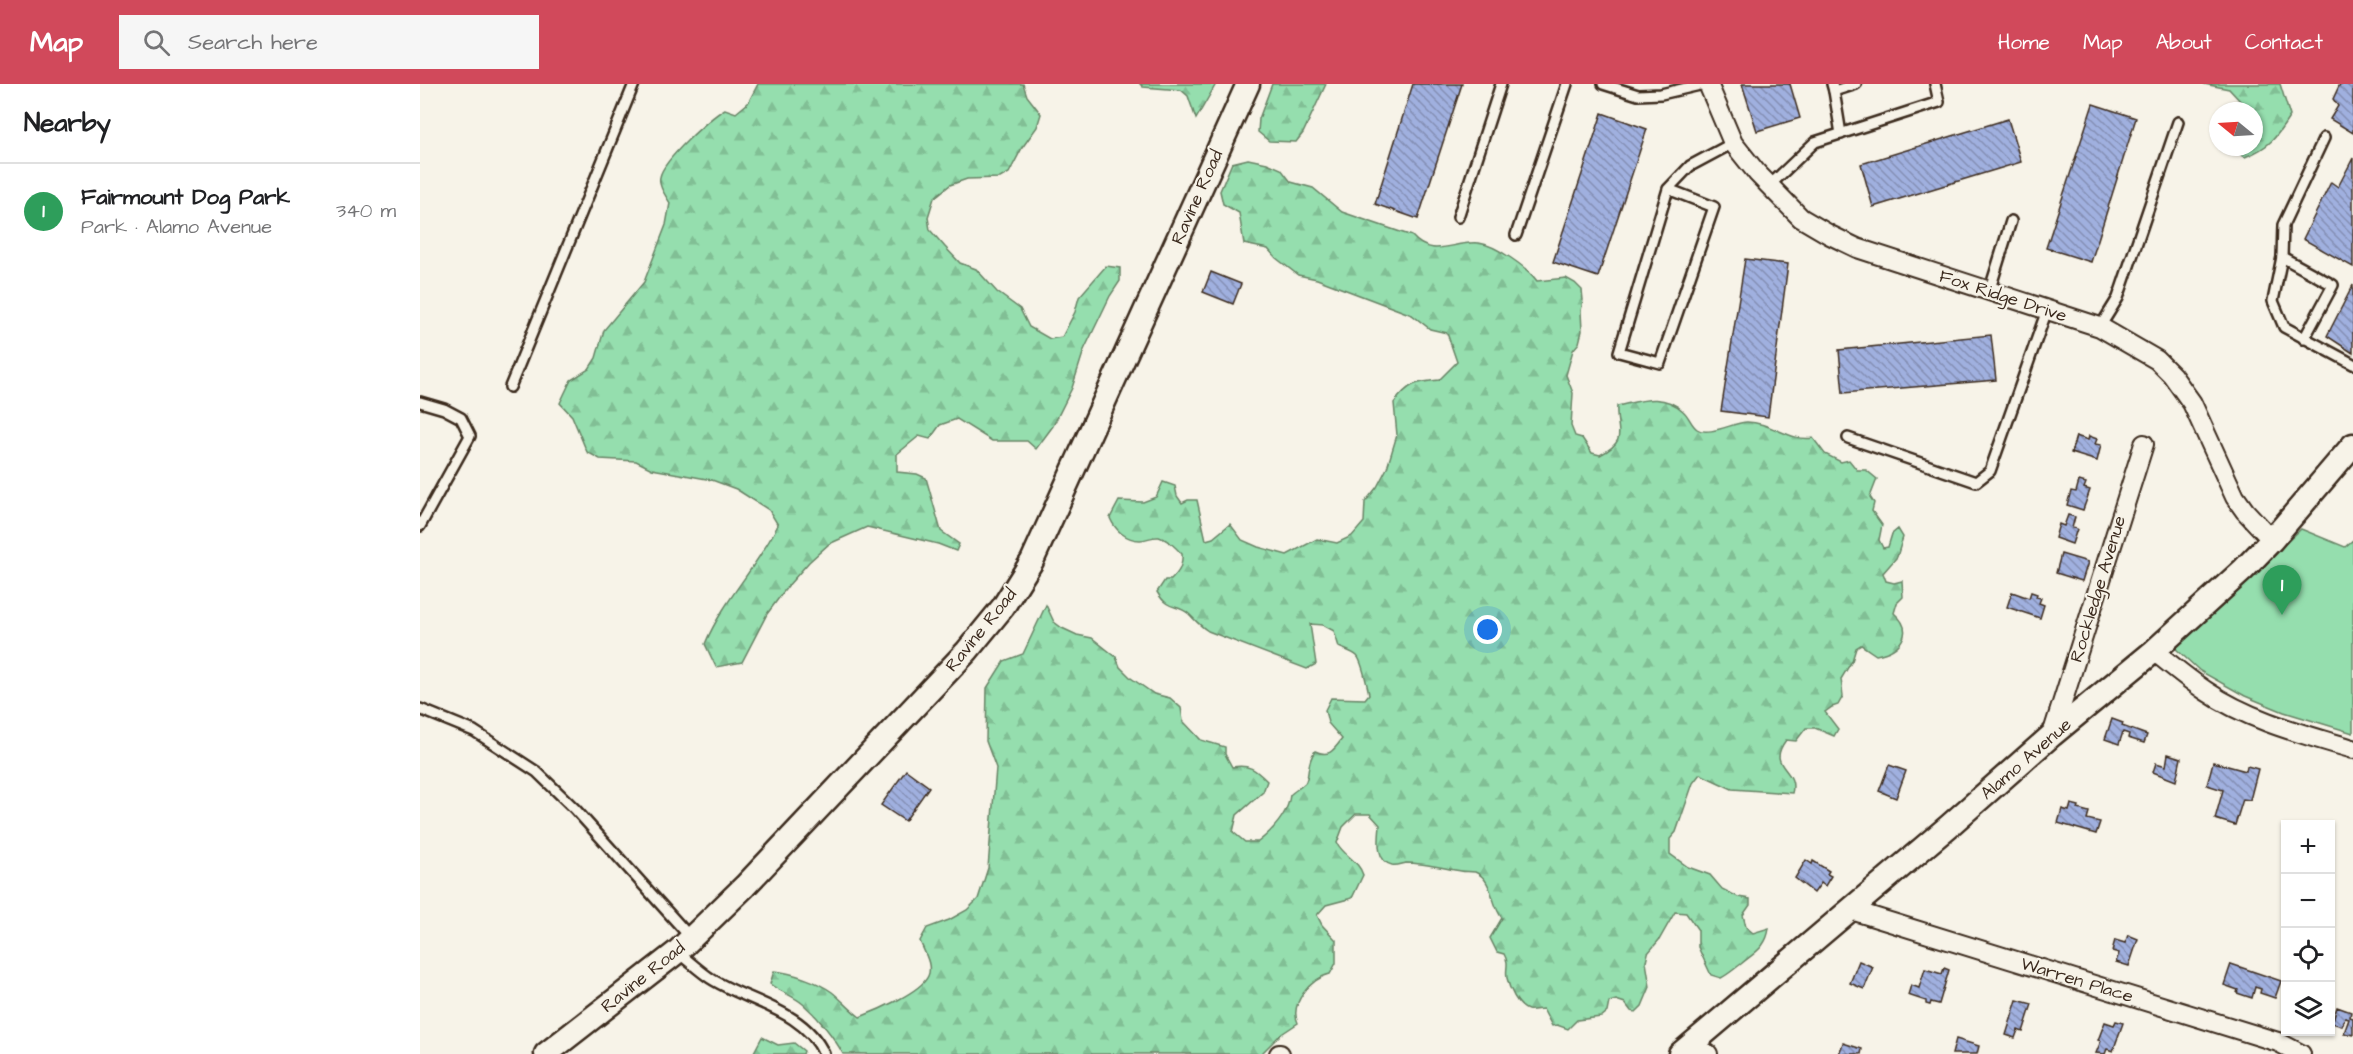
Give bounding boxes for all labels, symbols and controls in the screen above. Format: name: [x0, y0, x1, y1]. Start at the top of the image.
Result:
search box: [119, 15, 539, 69]
text: Map: [30, 23, 83, 62]
icon: search: [140, 26, 173, 59]
text: Search here: [188, 27, 318, 58]
text: Home: [1998, 28, 2050, 57]
text: Map: [2083, 28, 2123, 57]
text: About: [2156, 28, 2212, 57]
text: Contact: [2245, 28, 2323, 57]
north arrow: [2209, 102, 2263, 156]
text: Nearby: [24, 105, 111, 141]
street label: Ravine Road: [1165, 146, 1229, 248]
text: Fairmount Dog Park: [81, 182, 290, 213]
text: 1: [42, 197, 45, 225]
text: 340 m: [336, 197, 396, 225]
text: Park · Alamo Avenue: [81, 213, 272, 241]
street label: Fox Ridge Drive: [1936, 264, 2070, 329]
street label: Rockledge Avenue: [2064, 512, 2133, 666]
pin: 1: [2262, 566, 2302, 615]
street label: Ravine Road: [939, 583, 1023, 677]
your location: [1473, 615, 1502, 644]
street label: Alamo Avenue: [1975, 712, 2077, 806]
map controls: [2281, 820, 2335, 1036]
button: +: [2281, 820, 2335, 874]
button: −: [2281, 874, 2335, 928]
button: locate: [2281, 928, 2335, 982]
street label: Ravine Road: [596, 935, 690, 1019]
street label: Warren Place: [2018, 951, 2137, 1009]
button: layers: [2281, 982, 2335, 1036]

